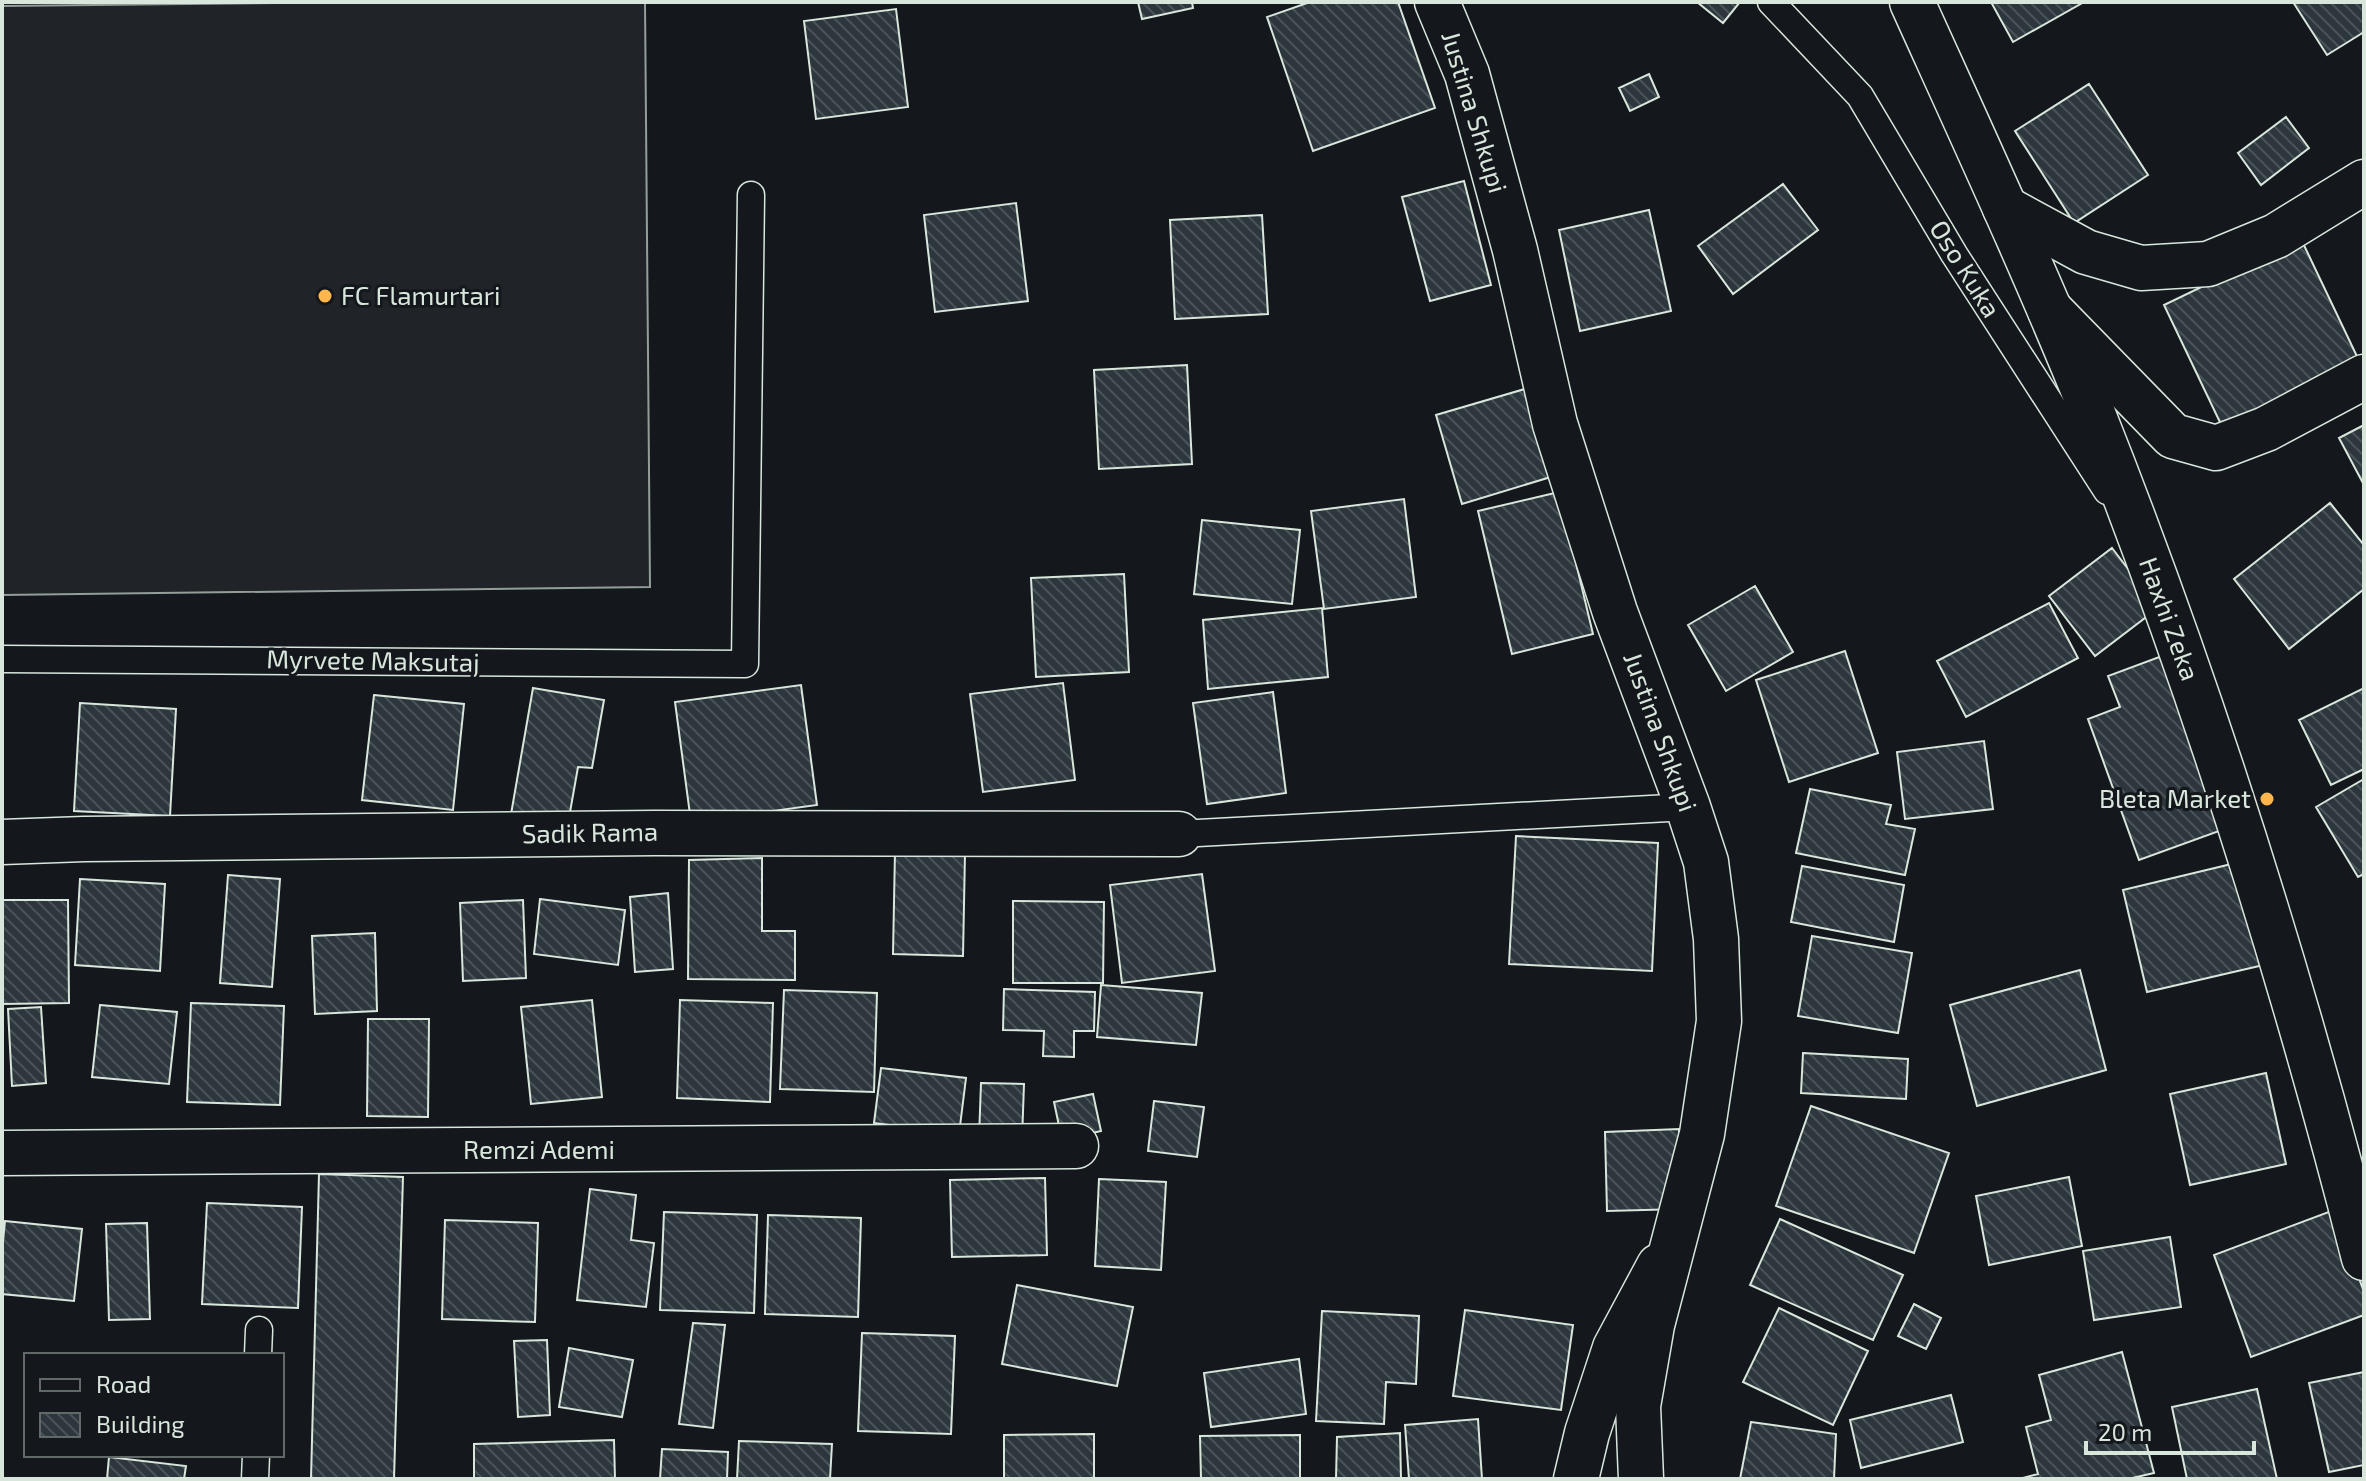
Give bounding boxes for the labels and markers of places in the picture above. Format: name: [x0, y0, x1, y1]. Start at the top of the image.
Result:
place label: FC Flamurtari: [341, 279, 501, 310]
marker: FC Flamurtari: [316, 287, 334, 305]
place label: Bleta Market: [2099, 782, 2251, 813]
marker: Bleta Market: [2258, 790, 2276, 808]

